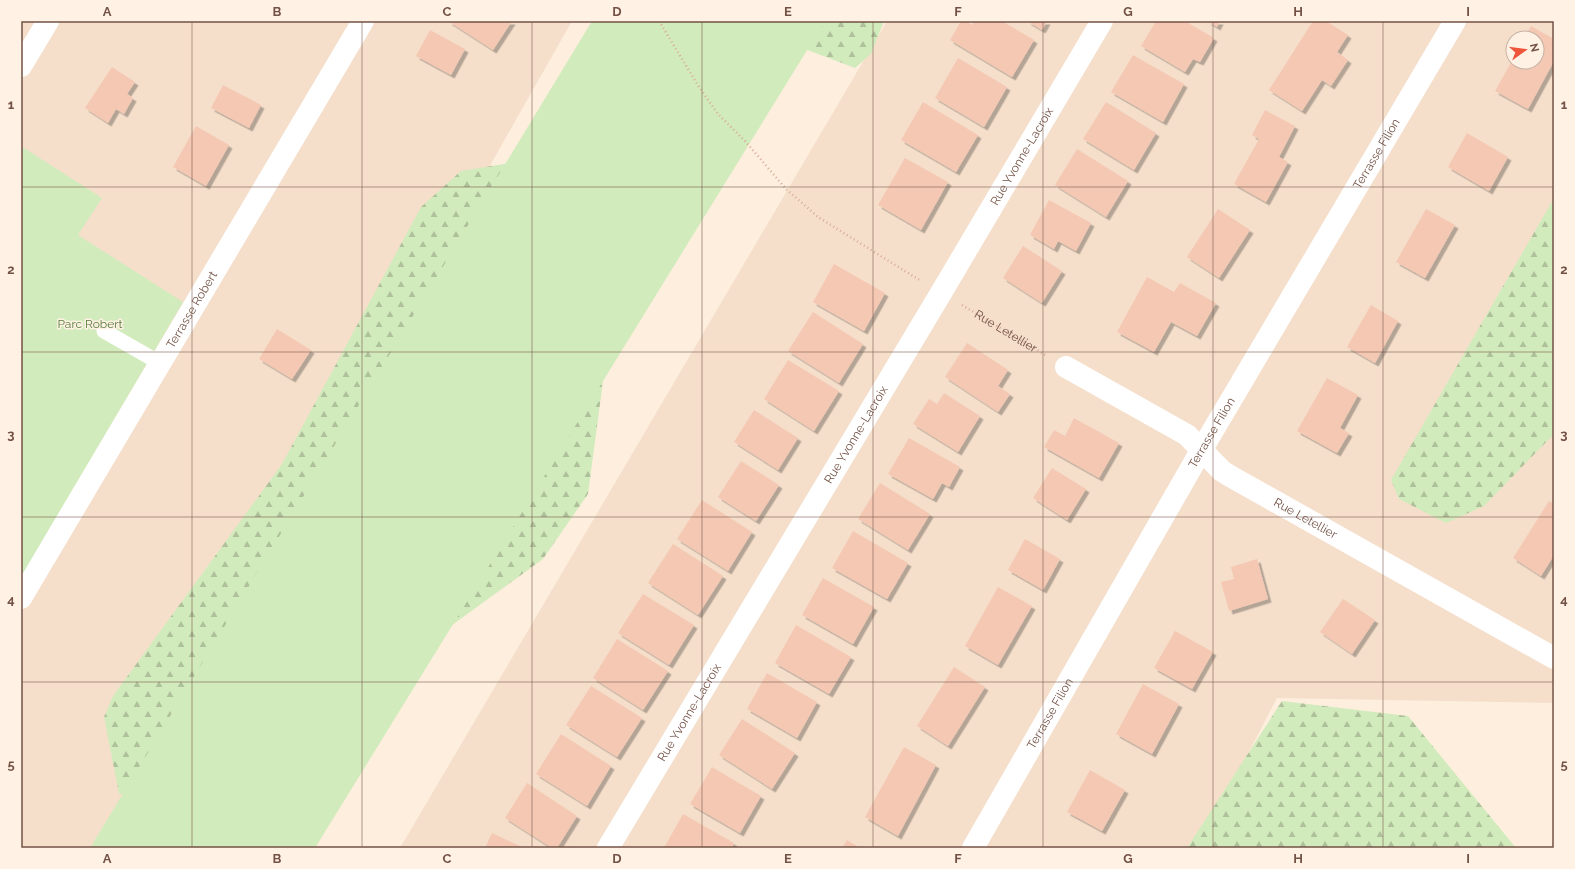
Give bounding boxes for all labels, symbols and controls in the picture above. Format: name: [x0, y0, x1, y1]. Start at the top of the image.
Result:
text: A: [103, 4, 112, 19]
text: B: [273, 4, 282, 19]
text: C: [443, 4, 452, 19]
text: D: [612, 4, 622, 19]
text: E: [784, 4, 792, 19]
text: F: [954, 4, 962, 19]
text: G: [1123, 4, 1133, 19]
text: H: [1293, 4, 1303, 19]
text: I: [1466, 4, 1470, 19]
north arrow: [1505, 30, 1545, 70]
text: N: [1527, 42, 1542, 53]
text: 1: [8, 97, 15, 112]
text: 1: [1561, 97, 1568, 112]
street label: Rue Yvonne-Lacroix: [987, 105, 1056, 208]
street label: Terrasse Filion: [1350, 116, 1403, 192]
text: 2: [7, 262, 15, 277]
text: 2: [1560, 262, 1568, 277]
street label: Terrasse Robert: [164, 269, 220, 351]
street label: Rue Letellier: [972, 307, 1040, 356]
park label: Parc Robert: [57, 317, 123, 331]
street label: Rue Yvonne-Lacroix: [821, 383, 891, 486]
street label: Terrasse Filion: [1186, 395, 1238, 470]
text: 3: [7, 427, 15, 442]
text: 3: [1560, 427, 1568, 442]
street label: Rue Letellier: [1271, 495, 1340, 542]
text: 4: [7, 592, 15, 607]
text: 4: [1560, 592, 1568, 607]
street label: Rue Yvonne-Lacroix: [655, 661, 724, 764]
street label: Terrasse Filion: [1024, 676, 1076, 751]
text: 5: [7, 757, 15, 772]
text: 5: [1560, 757, 1568, 772]
text: A: [103, 851, 112, 866]
text: B: [273, 851, 282, 866]
text: C: [443, 851, 452, 866]
text: D: [612, 851, 622, 866]
text: E: [784, 851, 792, 866]
text: F: [954, 851, 962, 866]
text: G: [1123, 851, 1133, 866]
text: H: [1293, 851, 1303, 866]
text: I: [1466, 851, 1470, 866]

